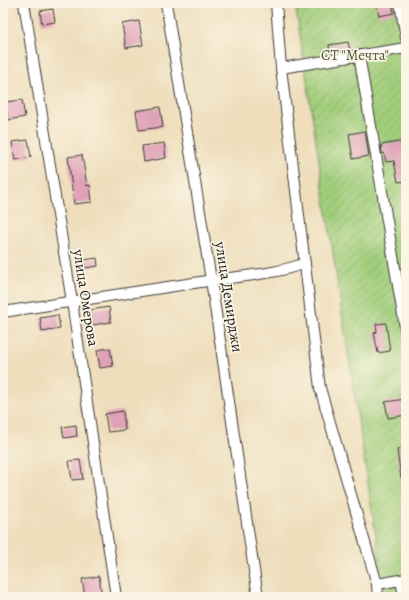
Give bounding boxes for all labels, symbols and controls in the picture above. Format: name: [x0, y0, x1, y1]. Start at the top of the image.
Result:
park label: СТ "Мечта": [321, 45, 389, 65]
street label: улица Демирджи: [210, 239, 248, 354]
street label: улица Омерова: [68, 247, 104, 348]

